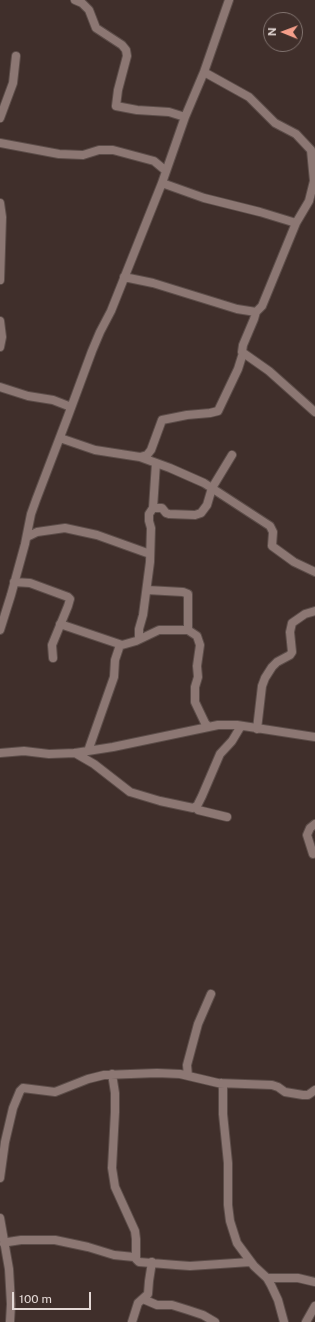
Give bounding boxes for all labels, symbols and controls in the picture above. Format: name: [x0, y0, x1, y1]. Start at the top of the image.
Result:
north arrow: [263, 12, 303, 52]
text: N: [266, 27, 278, 36]
scale bar: [14, 1284, 93, 1310]
text: 100 m: [19, 1292, 52, 1306]

